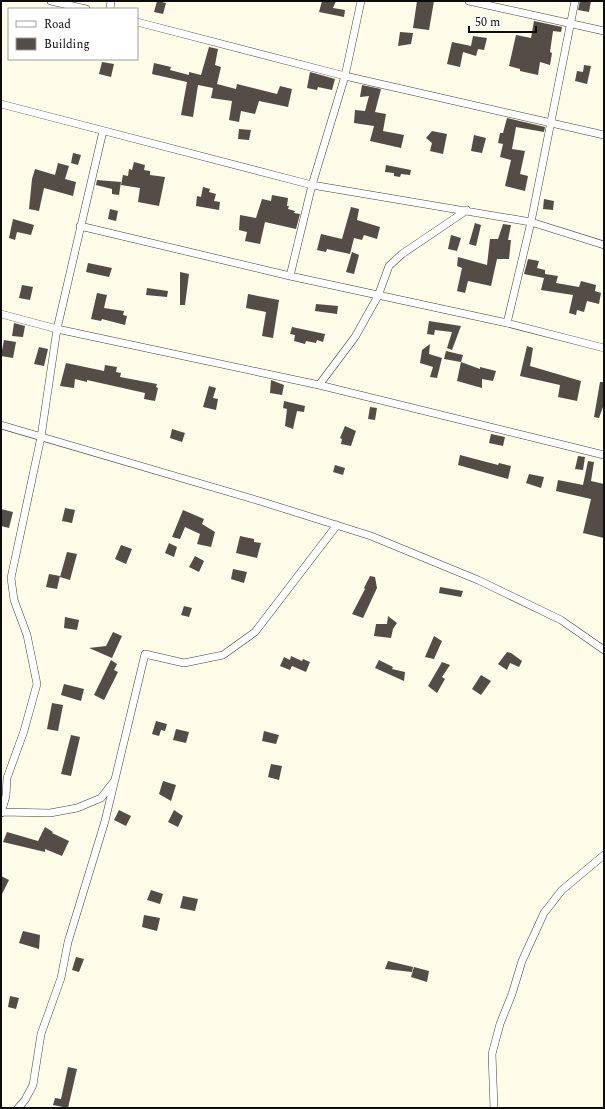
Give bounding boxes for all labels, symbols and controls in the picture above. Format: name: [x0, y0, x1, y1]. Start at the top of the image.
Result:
legend: [8, 8, 138, 60]
scale bar: [469, 8, 536, 34]
text: 50 m: [475, 13, 500, 32]
text: Road: [44, 15, 71, 34]
text: Building: [44, 35, 90, 54]

